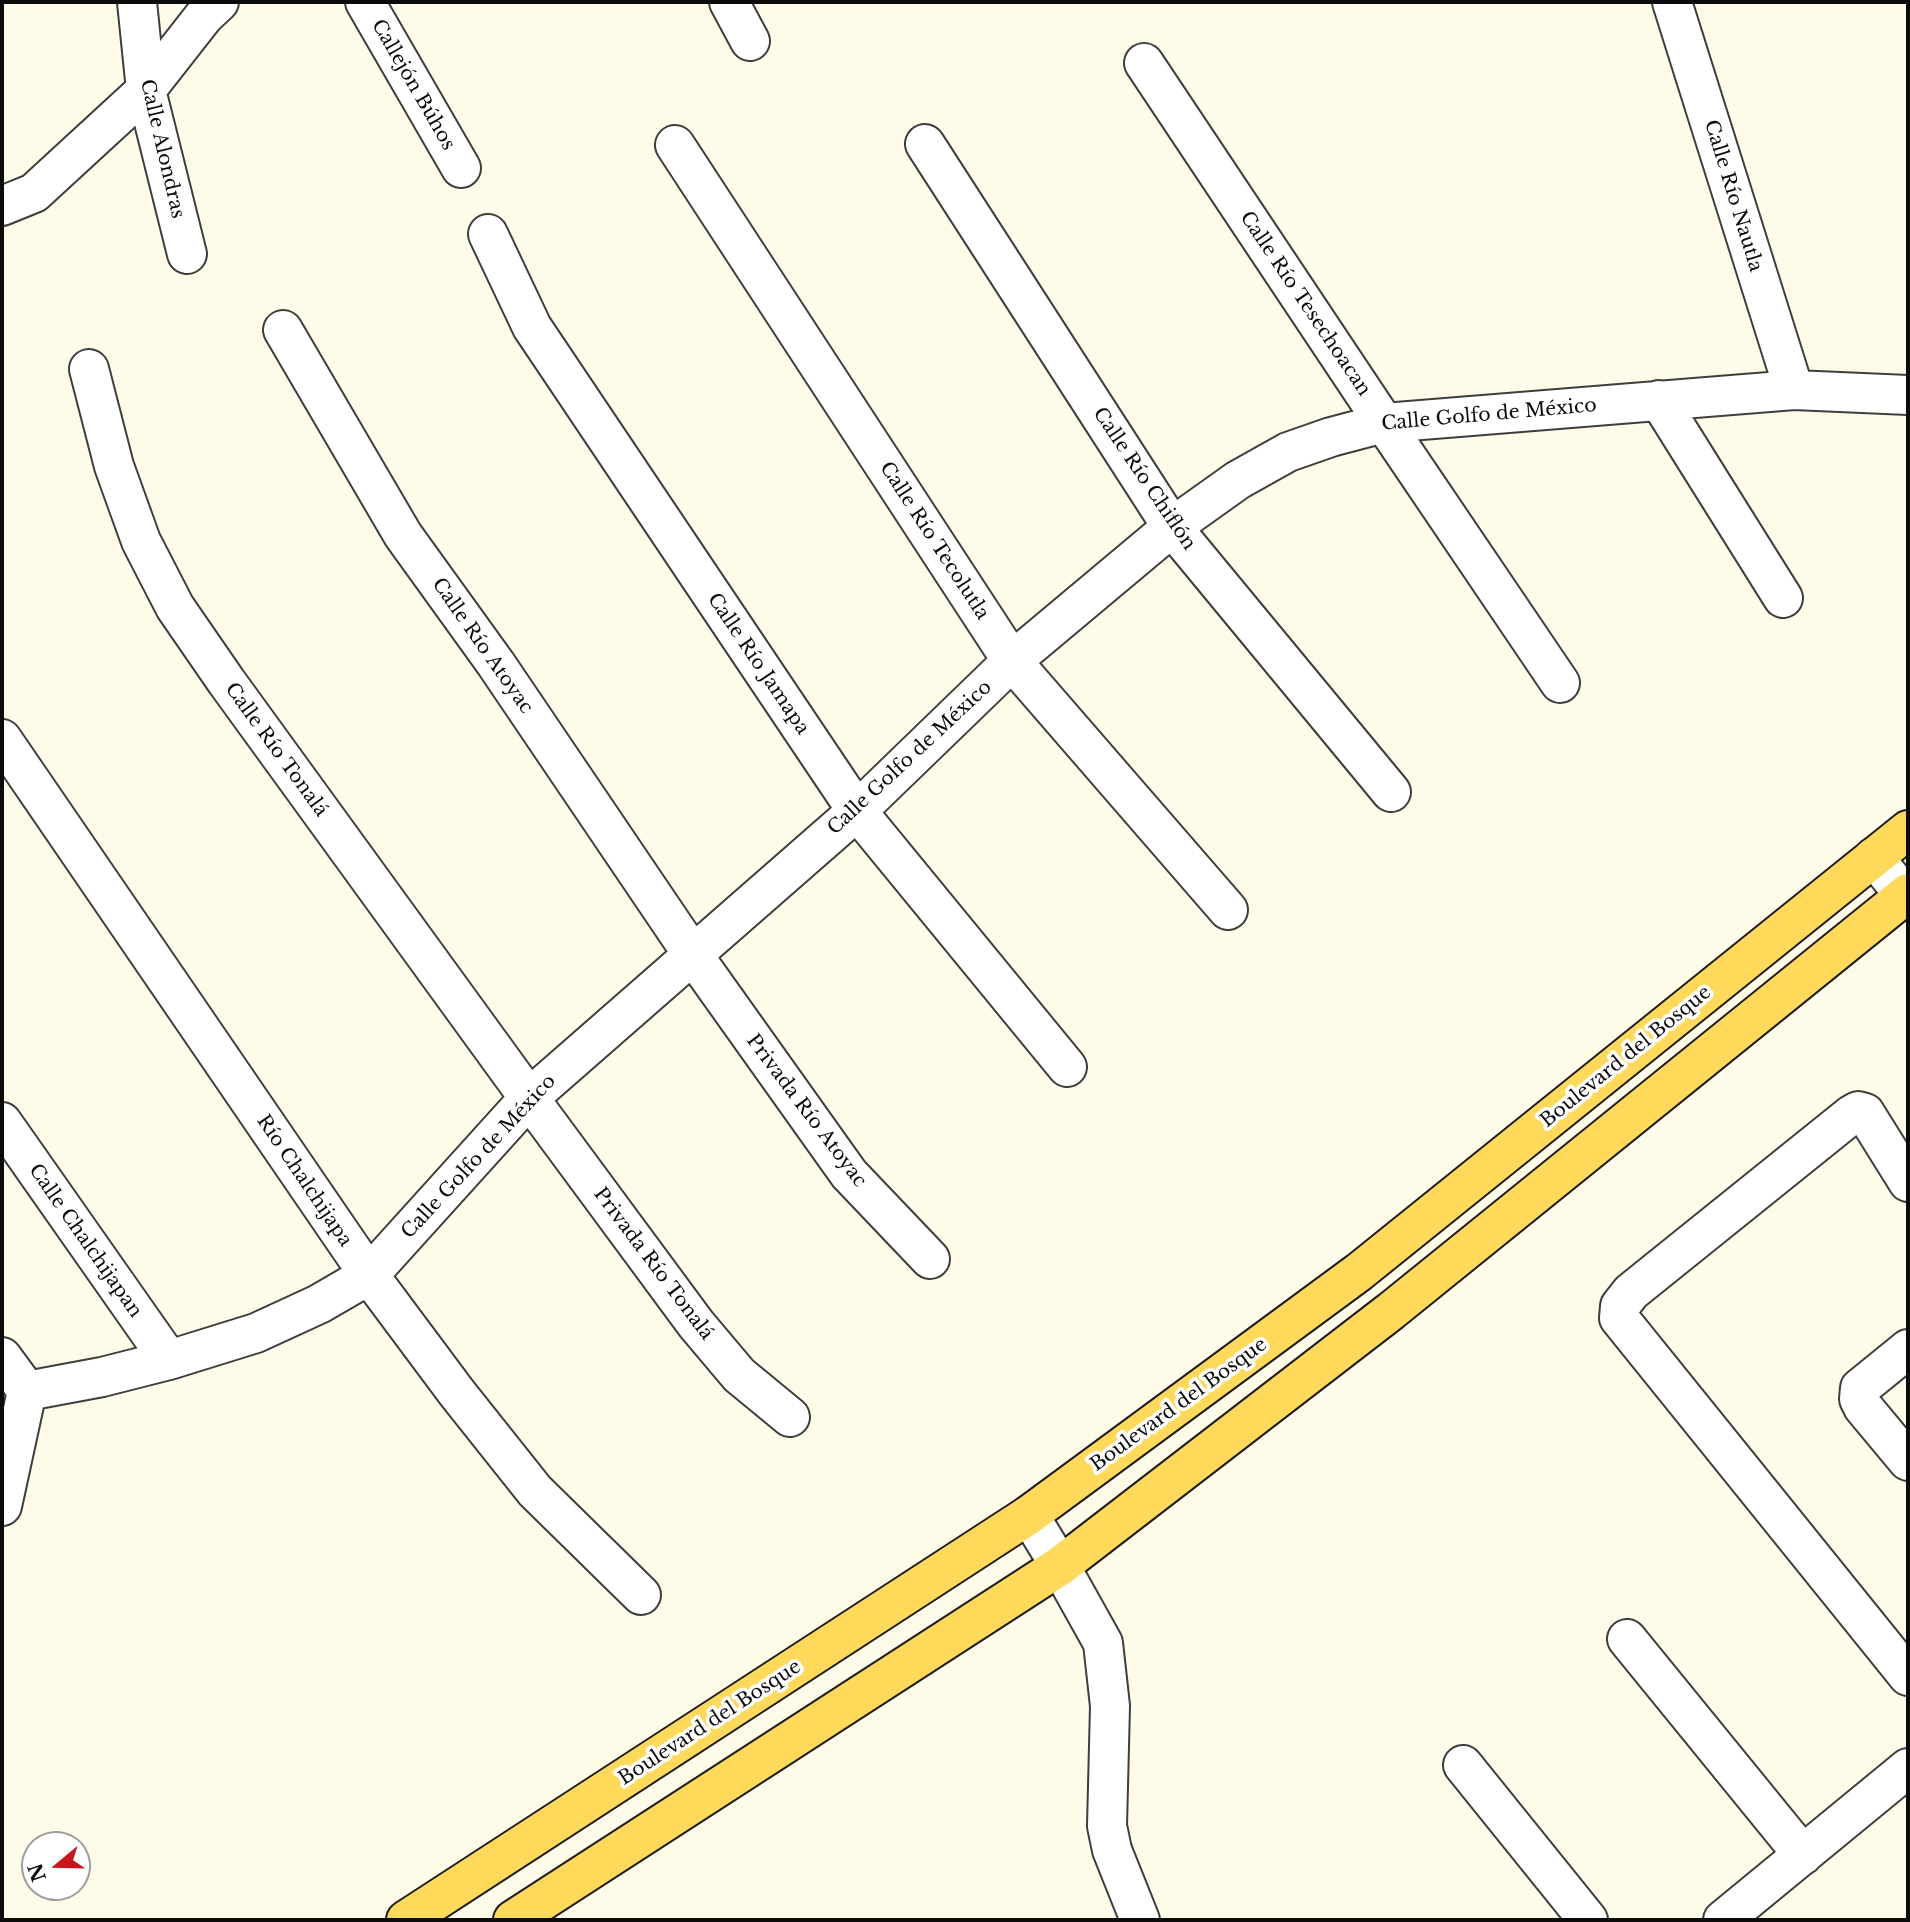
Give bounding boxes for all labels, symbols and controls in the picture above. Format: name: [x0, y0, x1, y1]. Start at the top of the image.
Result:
street label: Callejón Búhos: [366, 16, 460, 154]
street label: Calle Alondras: [135, 77, 189, 221]
street label: Calle Río Nautla: [1699, 117, 1767, 275]
street label: Calle Río Tesechoacan: [1235, 208, 1375, 400]
street label: Calle Golfo de México: [1380, 394, 1598, 436]
street label: Calle Río Chiflón: [1088, 403, 1200, 555]
street label: Calle Río Tecolutla: [875, 458, 993, 624]
street label: Calle Río Atoyac: [427, 574, 537, 718]
street label: Calle Río Jamapa: [702, 589, 814, 739]
street label: Calle Golfo de México: [823, 676, 997, 840]
street label: Calle Río Tonalá: [220, 679, 332, 821]
street label: Boulevard del Bosque: [1536, 981, 1716, 1133]
street label: Privada Río Atoyac: [741, 1030, 871, 1192]
street label: Calle Golfo de México: [397, 1070, 561, 1244]
street label: Río Chalchijapa: [252, 1111, 356, 1251]
street label: Calle Chalchijapan: [23, 1160, 147, 1322]
street label: Privada Río Tonalá: [588, 1183, 718, 1345]
street label: Boulevard del Bosque: [1086, 1333, 1272, 1477]
street label: Boulevard del Bosque: [615, 1656, 805, 1790]
north arrow: [21, 1831, 91, 1901]
text: N: [24, 1860, 51, 1885]

